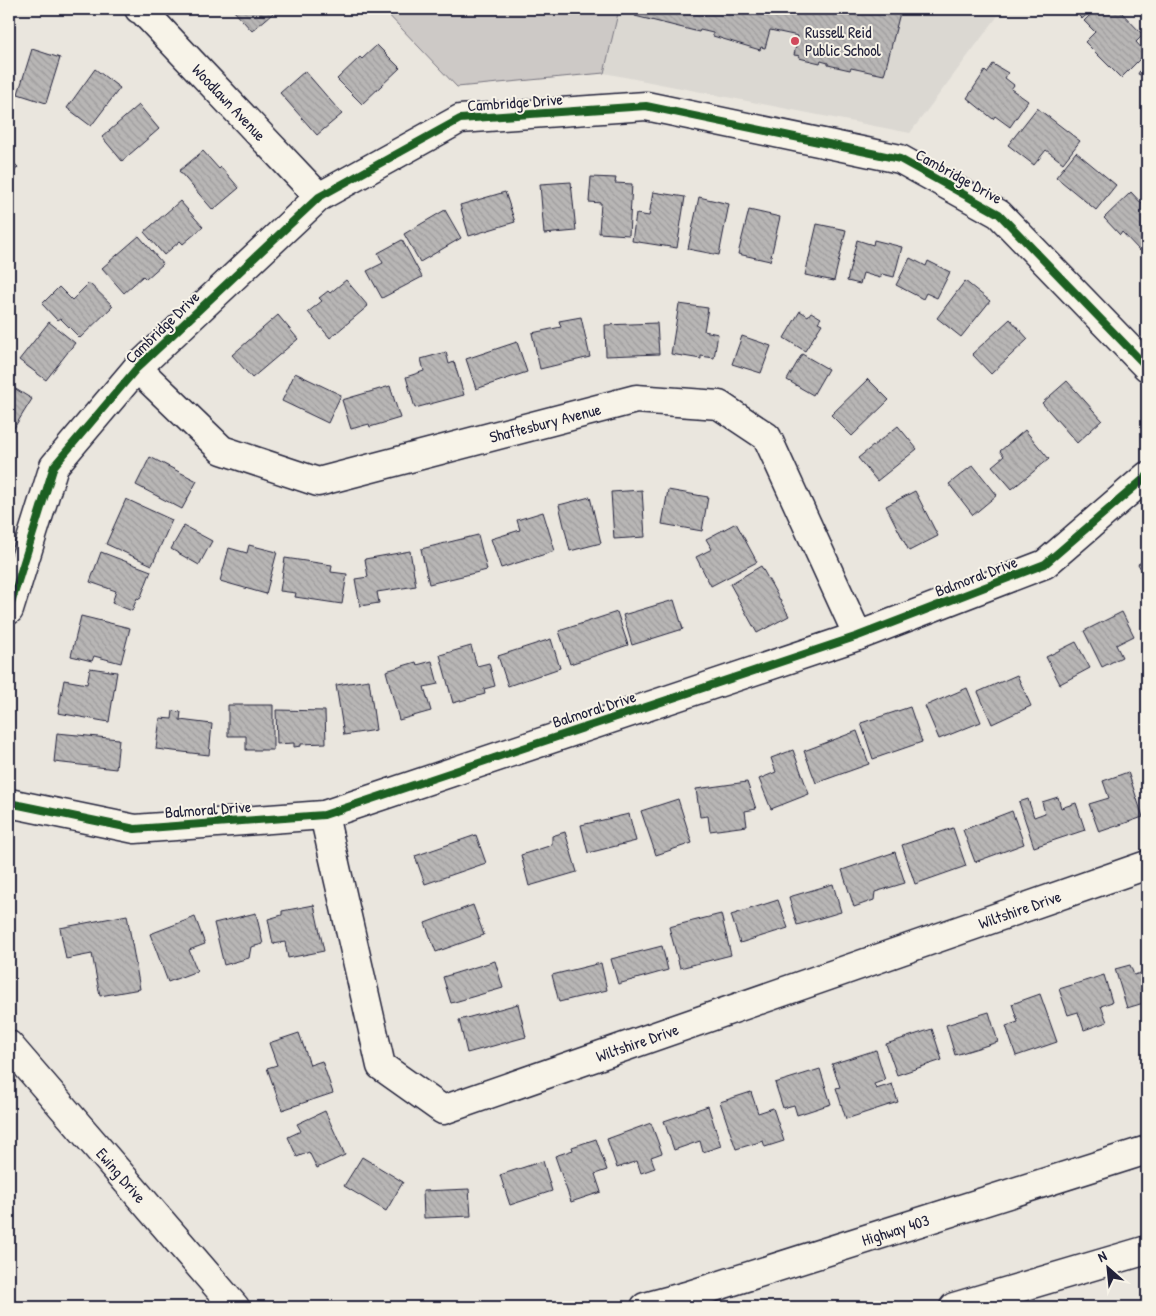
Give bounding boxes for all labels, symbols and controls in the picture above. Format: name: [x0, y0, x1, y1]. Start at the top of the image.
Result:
place label: Russell Reid Public School: [805, 21, 882, 61]
marker: Russell Reid Public School: [789, 35, 801, 47]
street label: Woodlawn Avenue: [187, 59, 271, 146]
street label: Cambridge Drive: [466, 88, 564, 116]
street label: Cambridge Drive: [912, 143, 1007, 209]
street label: Cambridge Drive: [120, 285, 205, 368]
street label: Shaftesbury Avenue: [487, 397, 604, 448]
street label: Balmoral Drive: [932, 550, 1021, 602]
street label: Balmoral Drive: [549, 685, 639, 733]
street label: Balmoral Drive: [164, 795, 253, 823]
street label: Wiltshire Drive: [975, 885, 1065, 934]
street label: Wiltshire Drive: [593, 1018, 682, 1067]
street label: Ewing Drive: [91, 1143, 152, 1208]
street label: Highway 403: [859, 1209, 932, 1251]
north arrow: [1084, 1244, 1134, 1294]
text: N: [1094, 1246, 1110, 1266]

